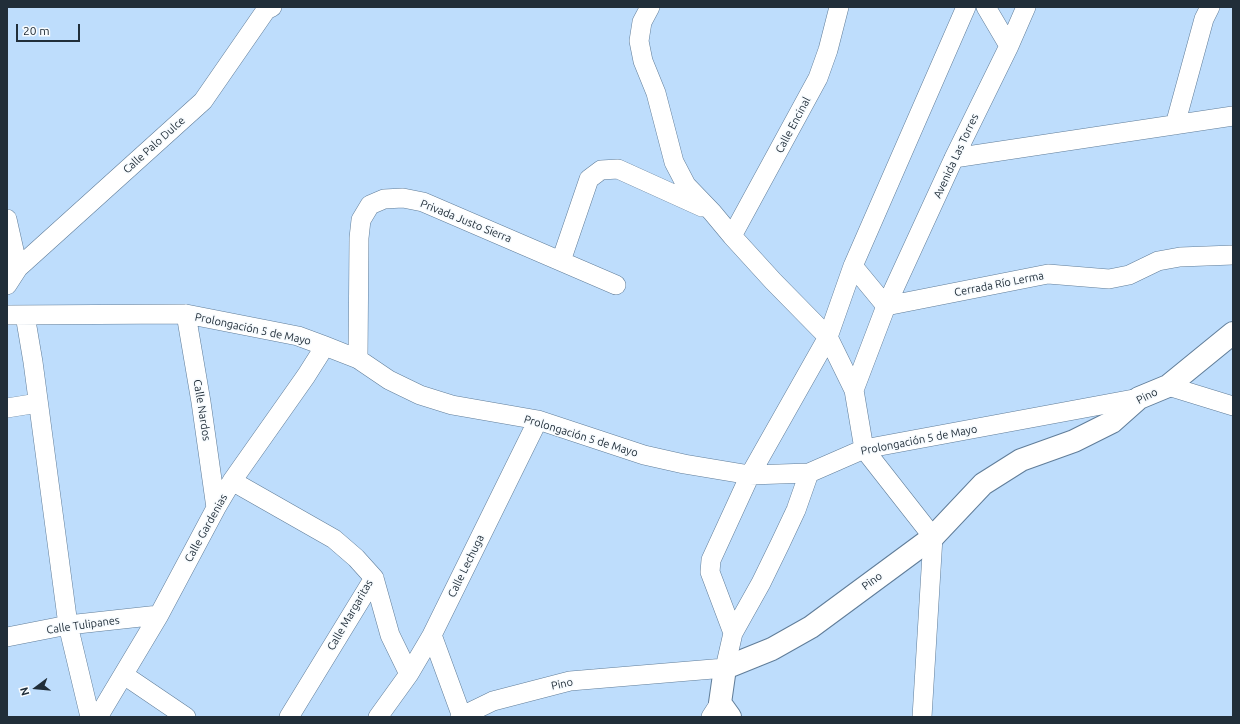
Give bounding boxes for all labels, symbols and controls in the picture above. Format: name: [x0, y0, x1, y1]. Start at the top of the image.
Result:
scale bar: [18, 16, 82, 42]
text: 20 m: [23, 24, 50, 37]
street label: Calle Encinal: [773, 95, 813, 155]
street label: Avenida Las Torres: [931, 112, 981, 200]
street label: Calle Palo Dulce: [120, 114, 188, 176]
street label: Privada Justo Sierra: [418, 197, 514, 245]
street label: Cerrada Río Lerma: [953, 269, 1045, 299]
street label: Prolongación 5 de Mayo: [194, 310, 312, 348]
street label: Calle Nardos: [191, 378, 213, 442]
street label: Pino: [1134, 385, 1160, 407]
street label: Prolongación 5 de Mayo: [522, 412, 640, 460]
street label: Prolongación 5 de Mayo: [860, 422, 978, 458]
street label: Calle Gardenias: [182, 492, 230, 564]
street label: Calle Lechuga: [445, 533, 487, 599]
street label: Pino: [859, 569, 885, 593]
street label: Calle Margaritas: [324, 577, 376, 653]
street label: Calle Tulipanes: [46, 613, 120, 637]
north arrow: [16, 668, 56, 708]
street label: Pino: [550, 675, 574, 693]
text: N: [18, 686, 31, 697]

